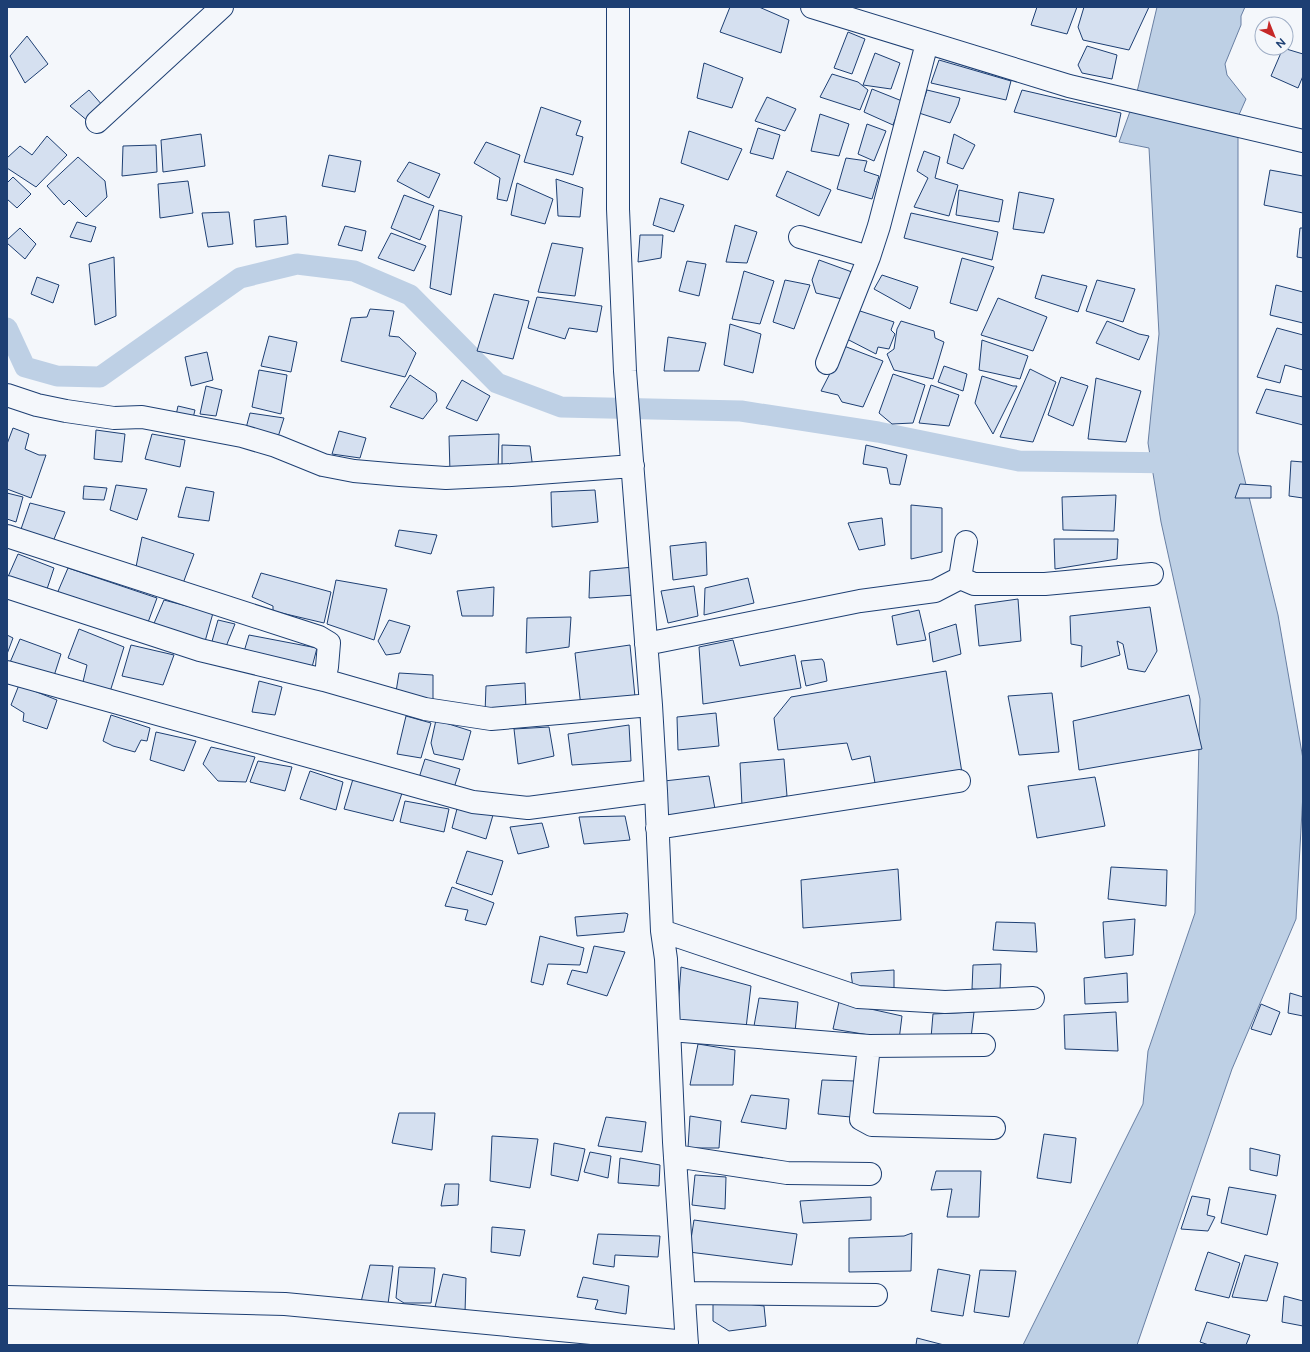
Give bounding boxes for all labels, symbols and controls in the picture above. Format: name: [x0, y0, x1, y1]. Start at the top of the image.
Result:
north arrow: [1254, 16, 1294, 56]
text: N: [1273, 35, 1288, 51]

